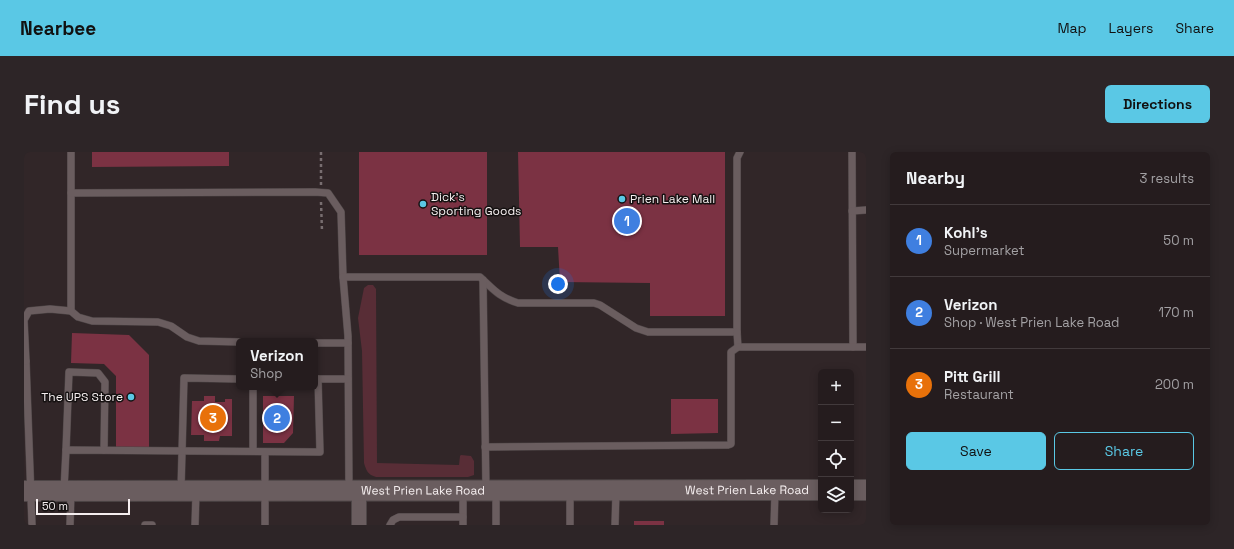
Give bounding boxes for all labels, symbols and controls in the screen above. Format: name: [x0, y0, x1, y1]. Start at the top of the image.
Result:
text: Nearbee: [20, 16, 96, 41]
text: Map: [1057, 19, 1087, 37]
text: Layers: [1109, 19, 1153, 37]
text: Share: [1175, 19, 1214, 37]
button: Directions: [1105, 85, 1210, 123]
text: Find us: [24, 86, 121, 122]
text: Nearby: [906, 167, 965, 189]
text: 3 results: [1140, 170, 1194, 187]
place label: Dick's Sporting Goods: [431, 189, 521, 219]
place label: Prien Lake Mall: [630, 191, 715, 207]
marker: Prien Lake Mall: [617, 194, 627, 204]
marker: Dick's Sporting Goods: [418, 199, 428, 209]
pin: 1: [614, 206, 640, 236]
text: Kohl's: [944, 223, 988, 242]
text: 1: [916, 232, 922, 249]
text: 50 m: [1163, 232, 1194, 249]
text: Supermarket: [944, 242, 1025, 259]
your location: [548, 274, 568, 294]
text: Verizon: [944, 295, 997, 314]
text: 2: [915, 304, 923, 321]
text: 170 m: [1158, 304, 1194, 321]
text: Shop · West Prien Lake Road: [944, 314, 1119, 331]
popup: [236, 338, 318, 390]
text: Verizon: [250, 346, 304, 365]
text: Shop: [250, 365, 283, 382]
text: Pitt Grill: [944, 367, 1000, 386]
map controls: [818, 369, 854, 513]
button: +: [818, 369, 854, 405]
text: 3: [915, 376, 923, 393]
text: 200 m: [1155, 376, 1194, 393]
text: Restaurant: [944, 386, 1014, 403]
place label: The UPS Store: [41, 389, 123, 405]
marker: The UPS Store: [126, 392, 136, 402]
pin: 3: [200, 403, 226, 433]
pin: 2: [264, 403, 290, 433]
button: −: [818, 405, 854, 441]
button: Save: [906, 432, 1046, 470]
button: Share: [1054, 432, 1194, 470]
button: locate: [818, 441, 854, 477]
button: layers: [818, 477, 854, 513]
street label: West Prien Lake Road: [361, 482, 485, 499]
street label: West Prien Lake Road: [685, 482, 809, 498]
scale bar: [36, 497, 130, 516]
text: 50 m: [42, 499, 68, 513]

